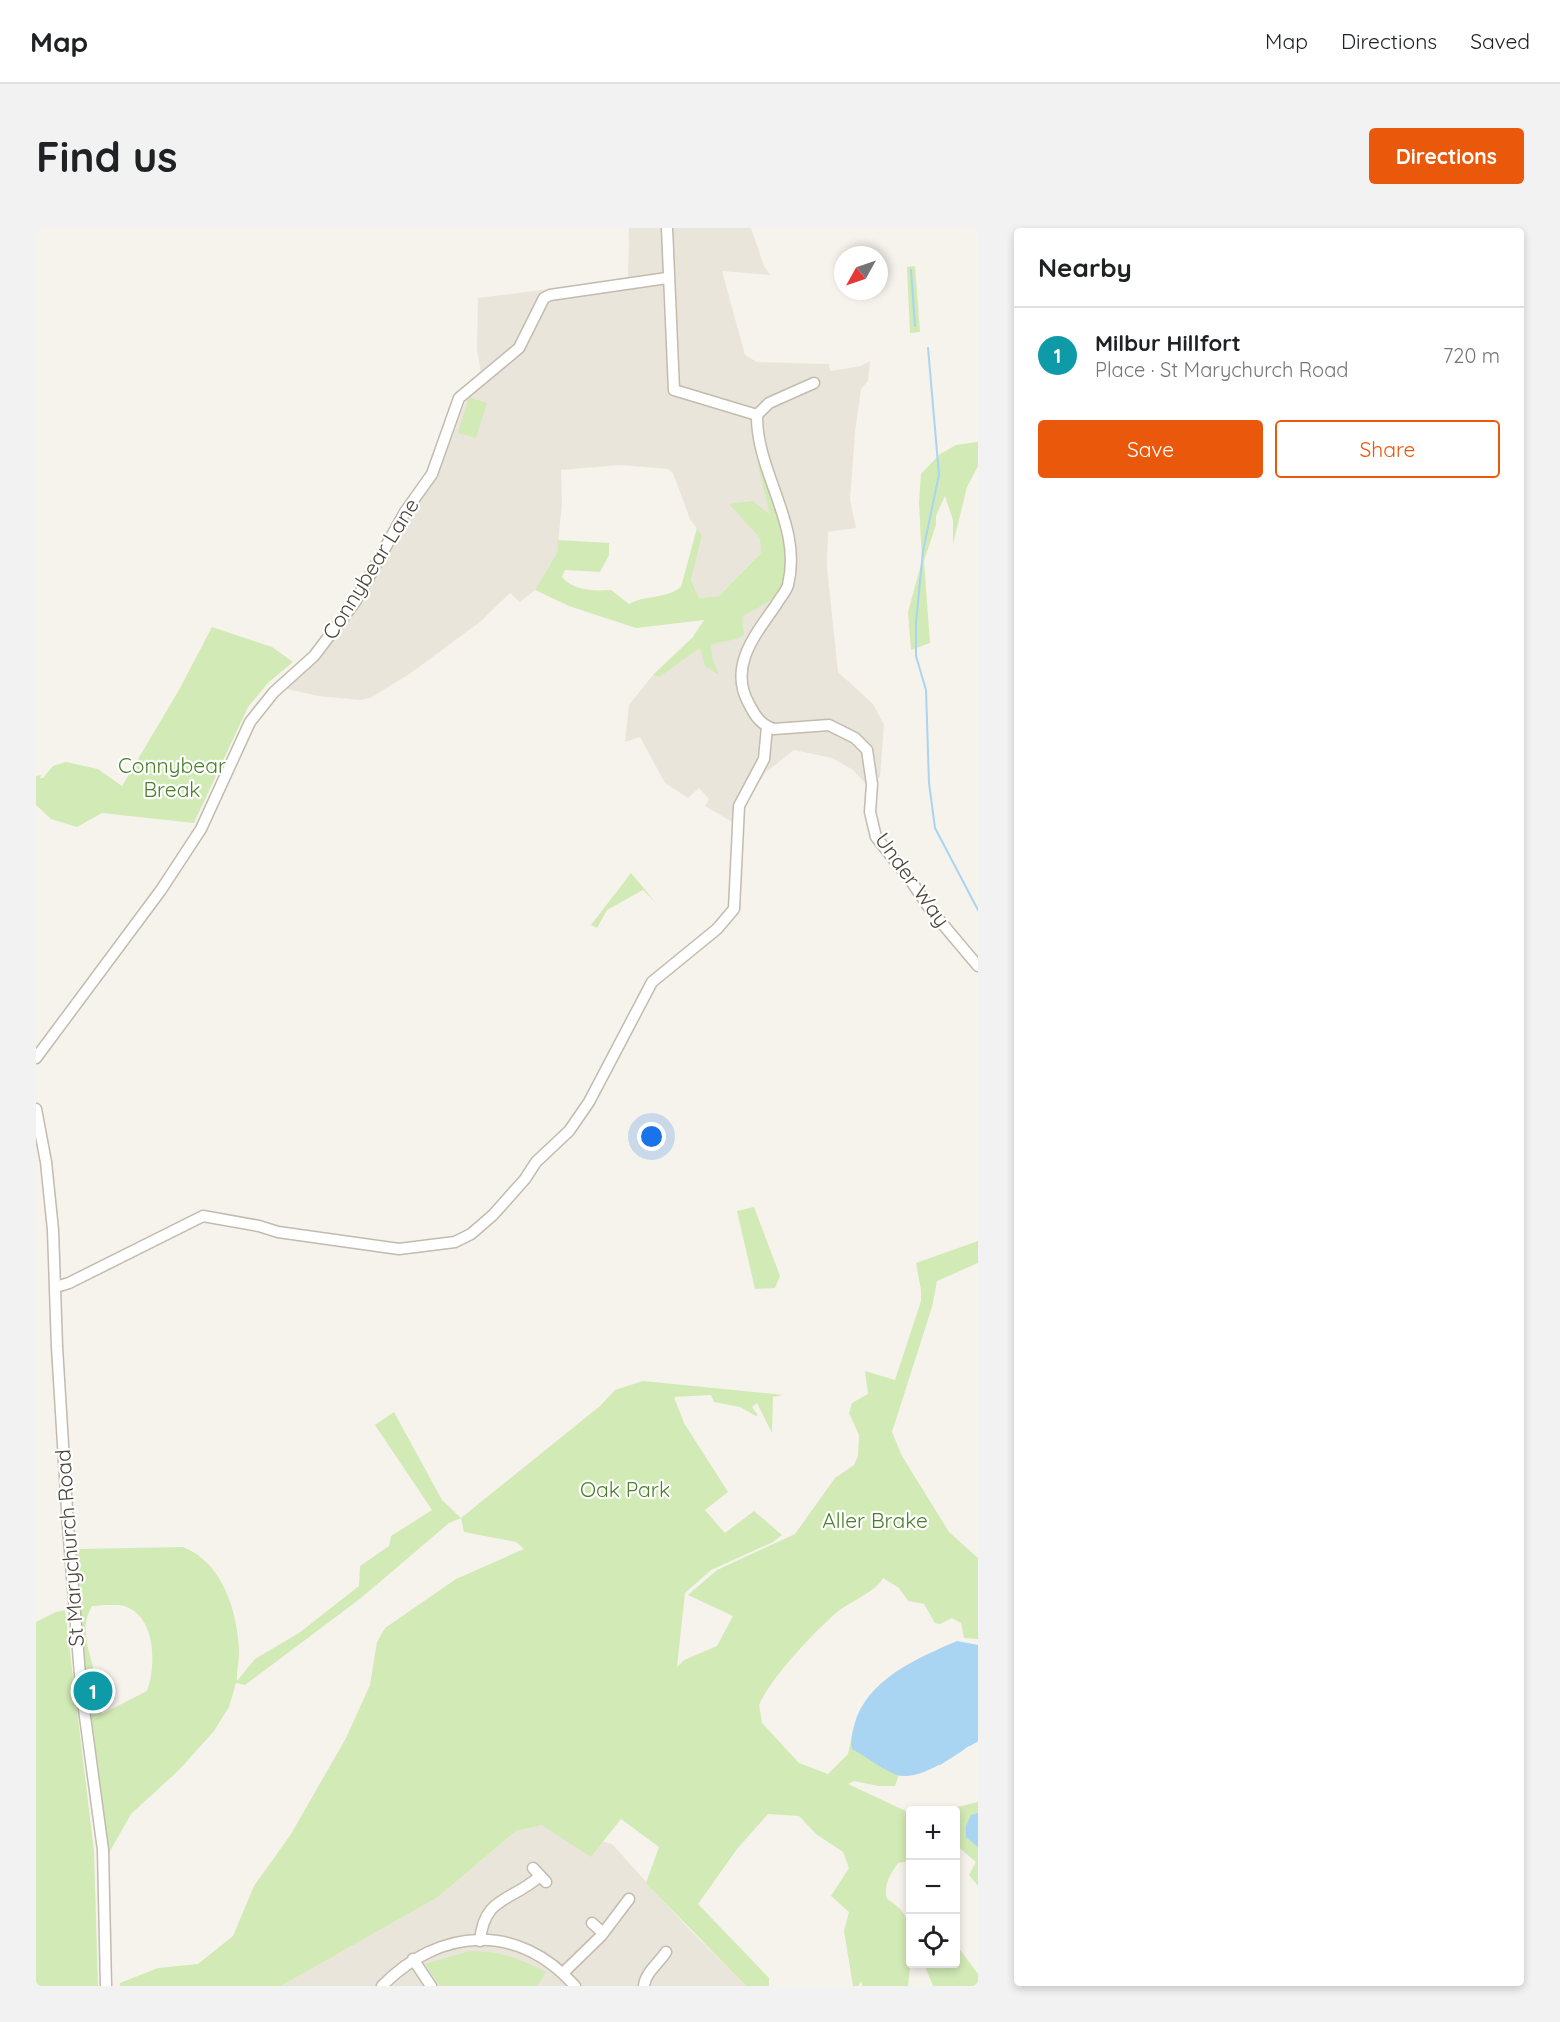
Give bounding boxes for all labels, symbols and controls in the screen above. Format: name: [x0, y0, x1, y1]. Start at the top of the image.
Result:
text: Map: [30, 24, 88, 59]
text: Map: [1265, 28, 1308, 54]
text: Directions: [1341, 28, 1437, 54]
text: Saved: [1470, 28, 1530, 54]
button: Directions: [1369, 128, 1524, 184]
text: Find us: [36, 130, 178, 183]
north arrow: [834, 246, 888, 300]
text: Nearby: [1038, 251, 1132, 284]
text: Milbur Hillfort: [1095, 329, 1241, 357]
text: 1: [1054, 343, 1061, 368]
text: 720 m: [1443, 343, 1500, 368]
text: Place · St Marychurch Road: [1095, 357, 1348, 382]
button: Save: [1038, 420, 1263, 478]
button: Share: [1275, 420, 1500, 478]
street label: Connybear Lane: [316, 493, 424, 644]
park label: Connybear Break: [118, 752, 226, 802]
street label: Under Way: [870, 827, 956, 932]
your location: [637, 1122, 666, 1151]
street label: St Marychurch Road: [49, 1449, 89, 1648]
park label: Oak Park: [580, 1476, 670, 1502]
park label: Aller Brake: [822, 1507, 928, 1533]
pin: 1: [74, 1668, 112, 1714]
map controls: [906, 1806, 960, 1968]
button: +: [906, 1806, 960, 1860]
button: −: [906, 1860, 960, 1914]
button: locate: [906, 1914, 960, 1968]

